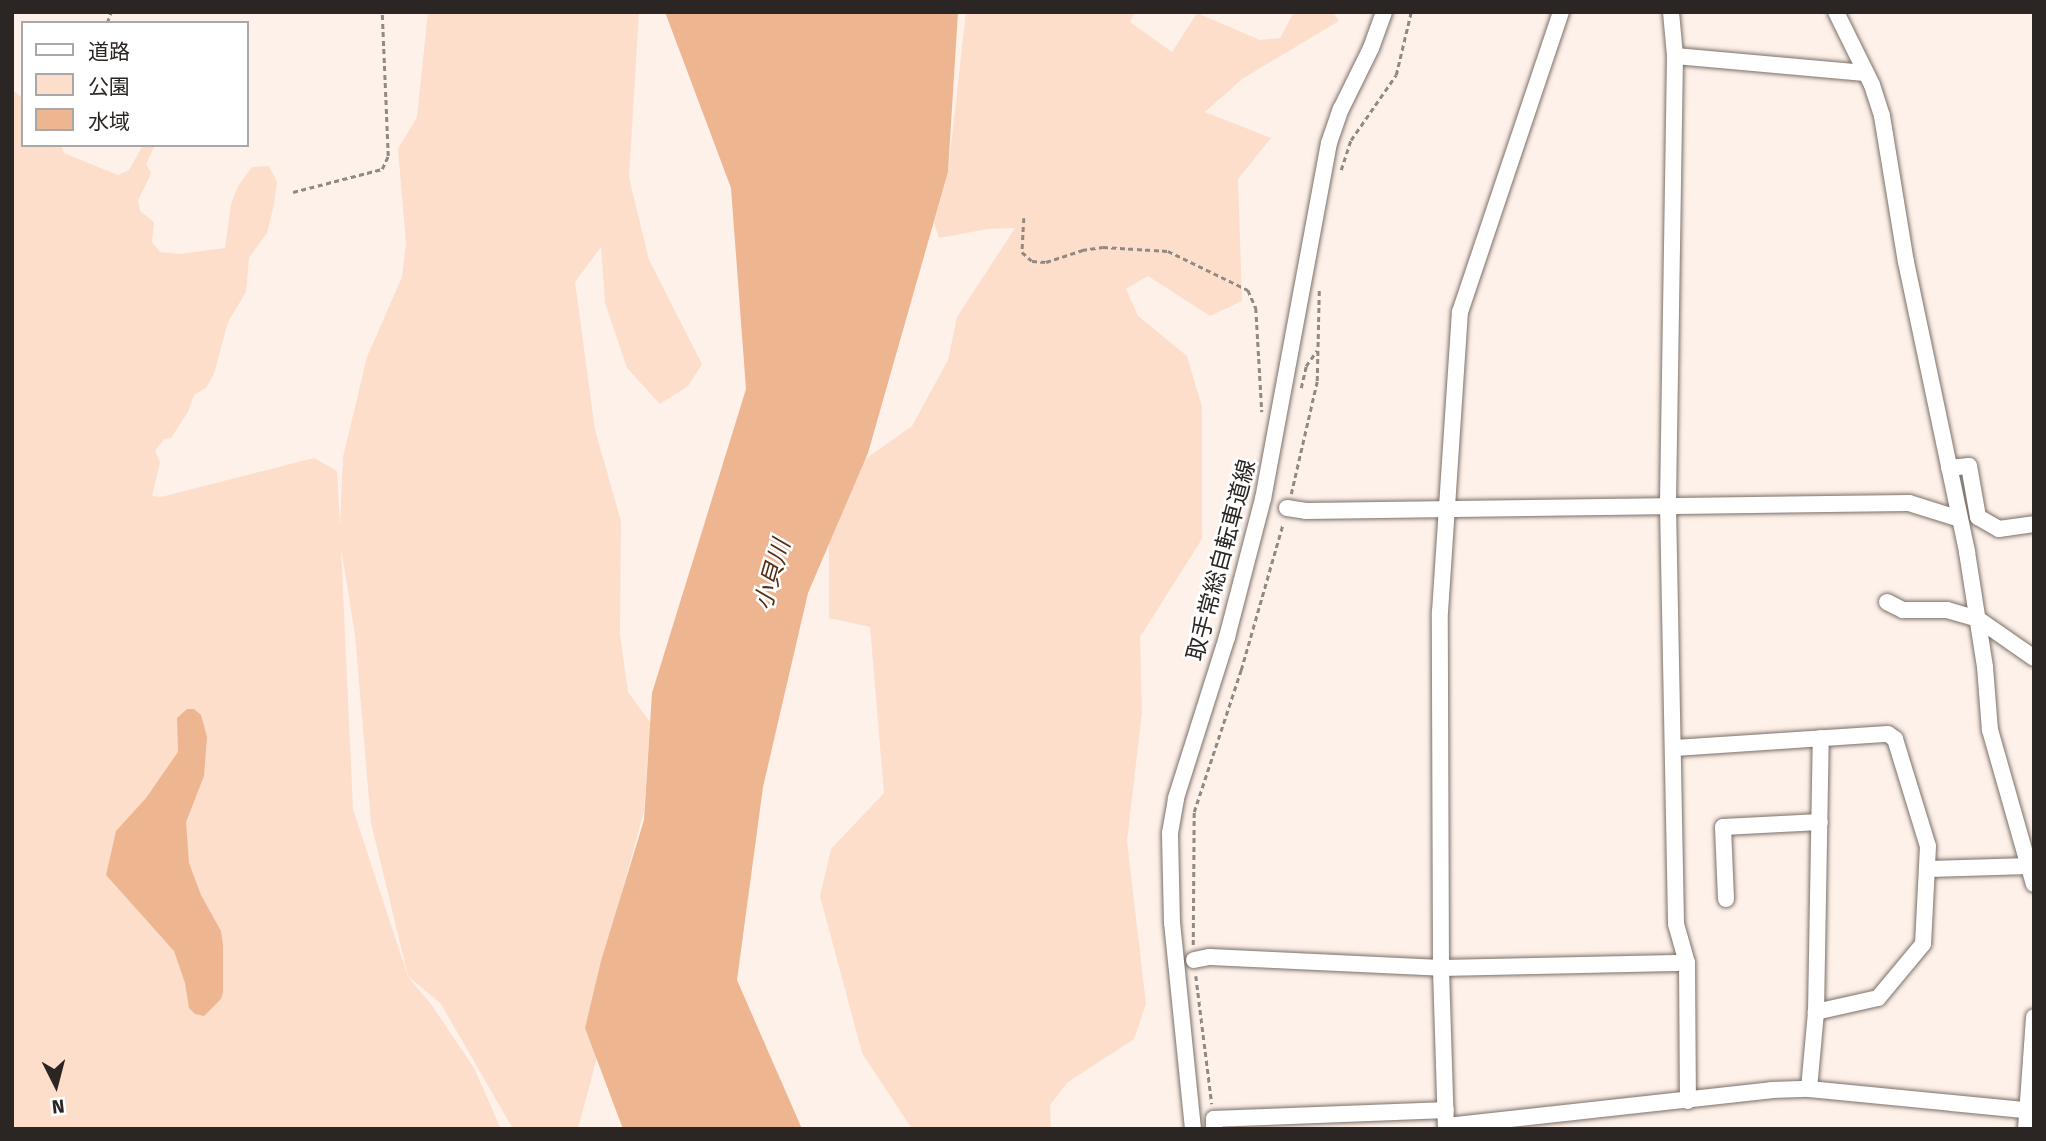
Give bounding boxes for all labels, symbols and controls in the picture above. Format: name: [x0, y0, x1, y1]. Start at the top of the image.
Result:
legend: [21, 21, 248, 147]
text: 道路: [88, 39, 130, 65]
text: 公園: [88, 74, 130, 100]
text: 水域: [88, 109, 130, 135]
street label: 取手常総自転車道線: [1181, 456, 1261, 664]
water label: 小貝川: [749, 536, 797, 614]
north arrow: [21, 1050, 91, 1120]
text: N: [51, 1094, 66, 1118]

